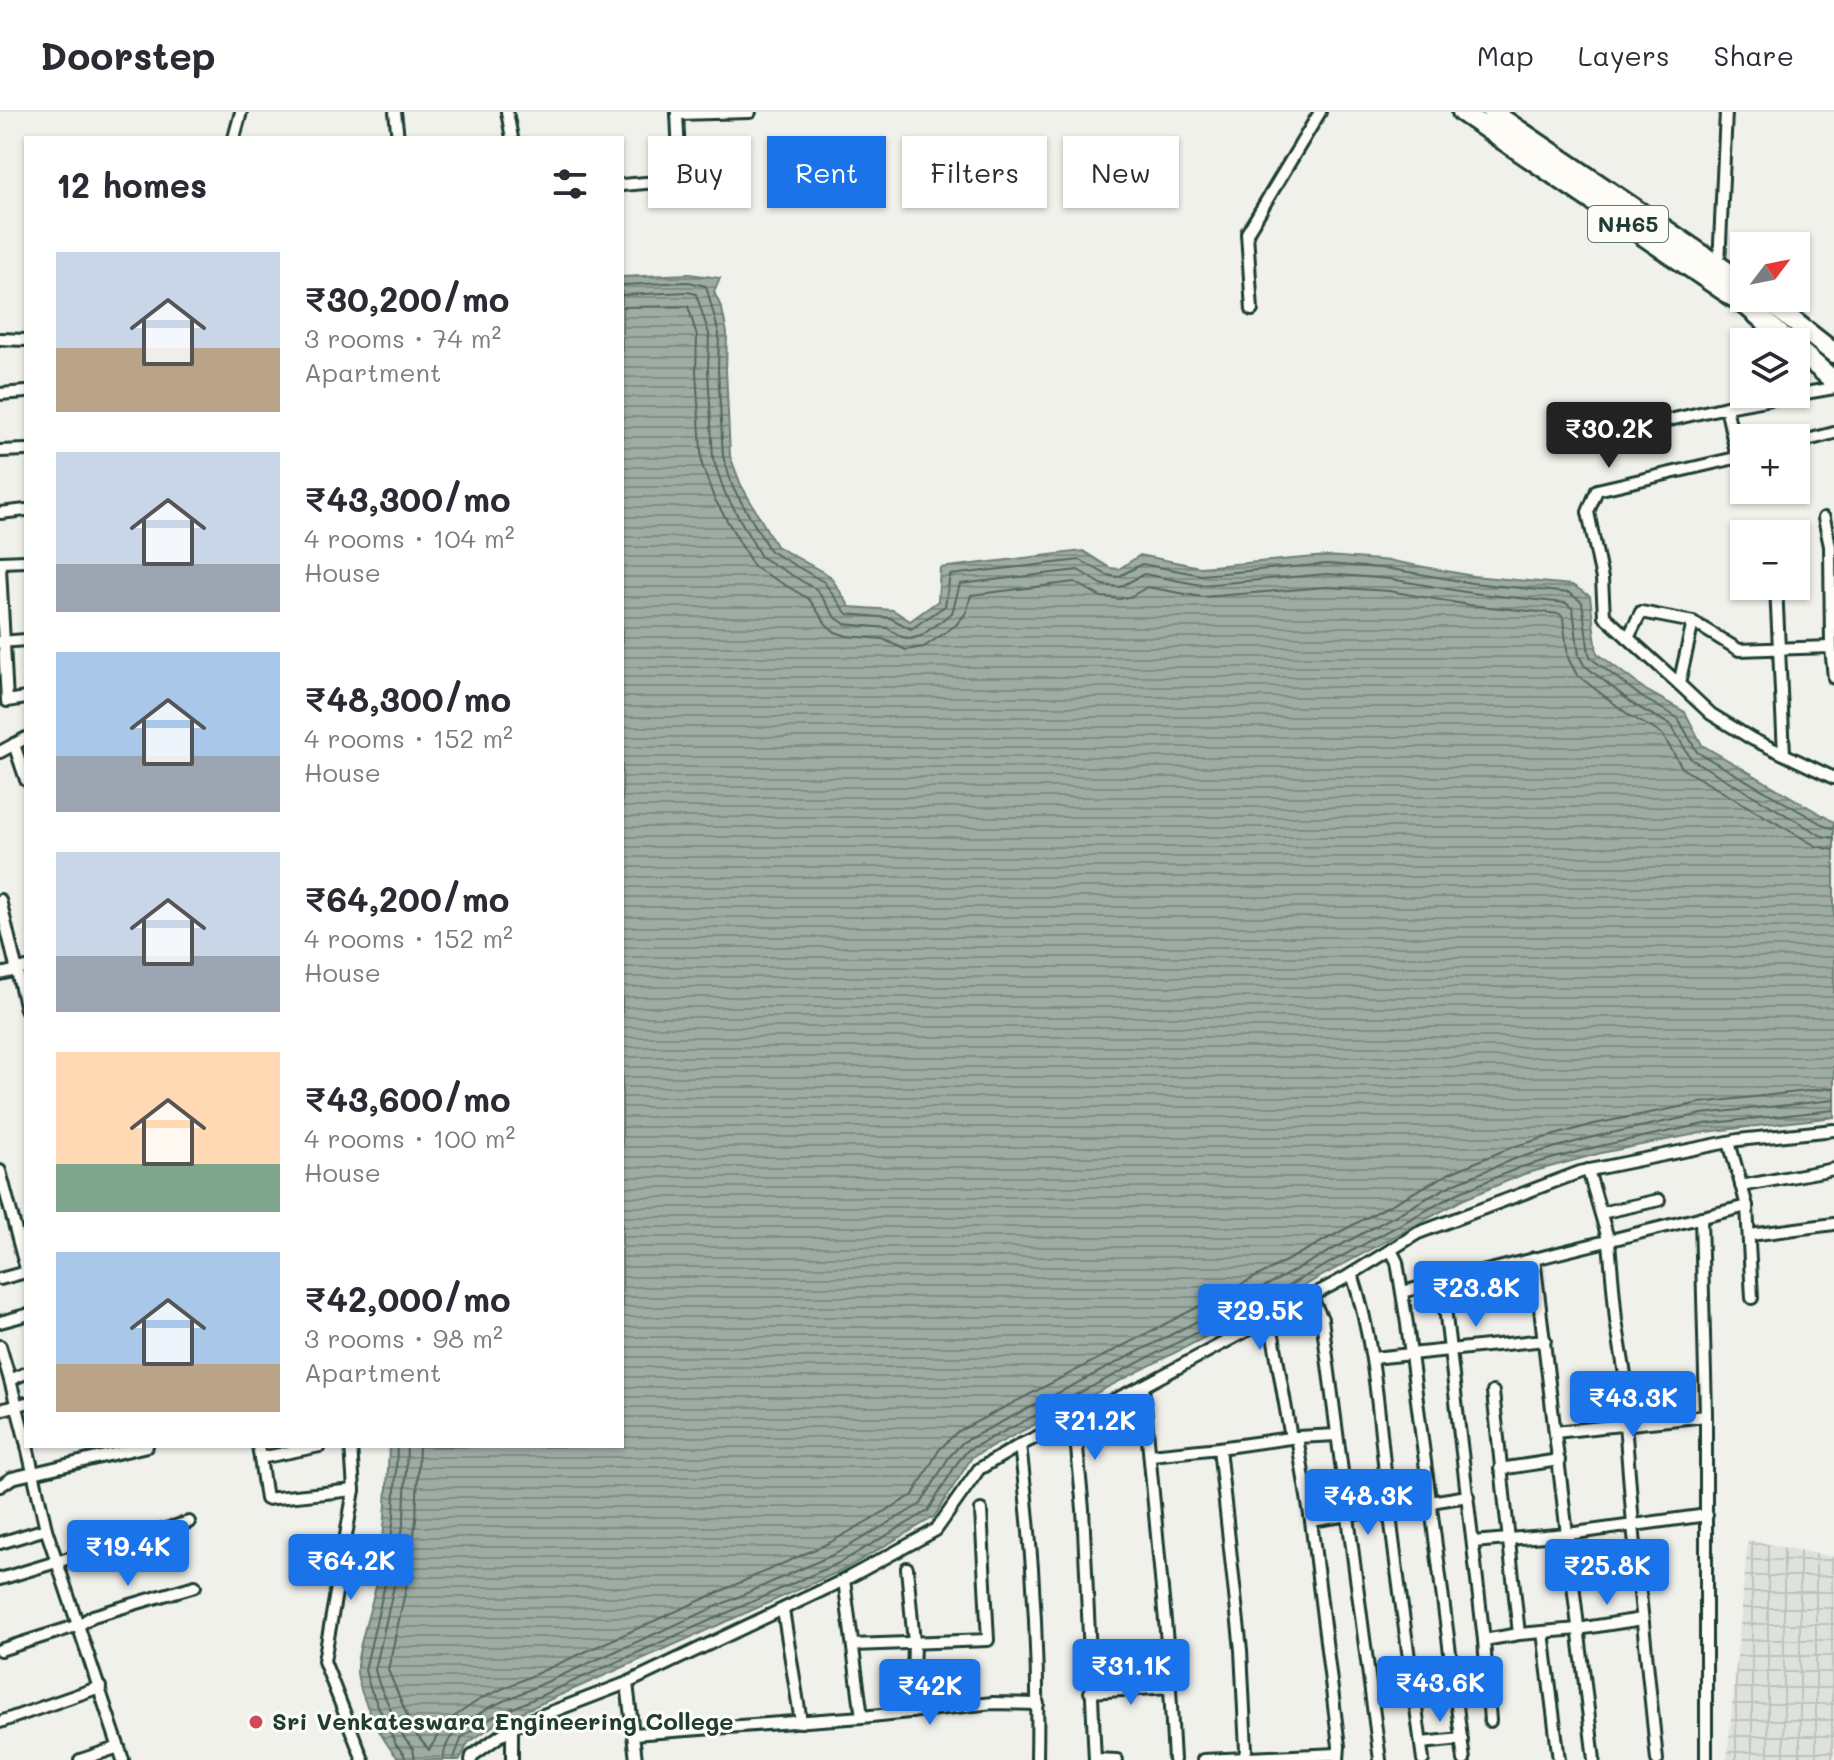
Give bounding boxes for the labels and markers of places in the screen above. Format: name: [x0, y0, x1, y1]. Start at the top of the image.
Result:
pin: ₹30.2K: [1544, 402, 1674, 470]
pin: ₹23.8K: [1411, 1261, 1541, 1329]
pin: ₹29.5K: [1195, 1284, 1325, 1352]
pin: ₹43.3K: [1568, 1371, 1698, 1439]
pin: ₹21.2K: [1030, 1394, 1160, 1462]
pin: ₹48.3K: [1303, 1469, 1433, 1537]
pin: ₹19.4K: [63, 1520, 193, 1588]
pin: ₹64.2K: [286, 1534, 416, 1602]
pin: ₹25.8K: [1542, 1539, 1672, 1607]
pin: ₹31.1K: [1066, 1639, 1196, 1707]
pin: ₹43.6K: [1375, 1656, 1505, 1724]
pin: ₹42K: [883, 1659, 977, 1727]
place label: Sri Venkateswara Engineering College: [272, 1705, 734, 1736]
marker: Sri Venkateswara Engineering College: [247, 1713, 265, 1731]

